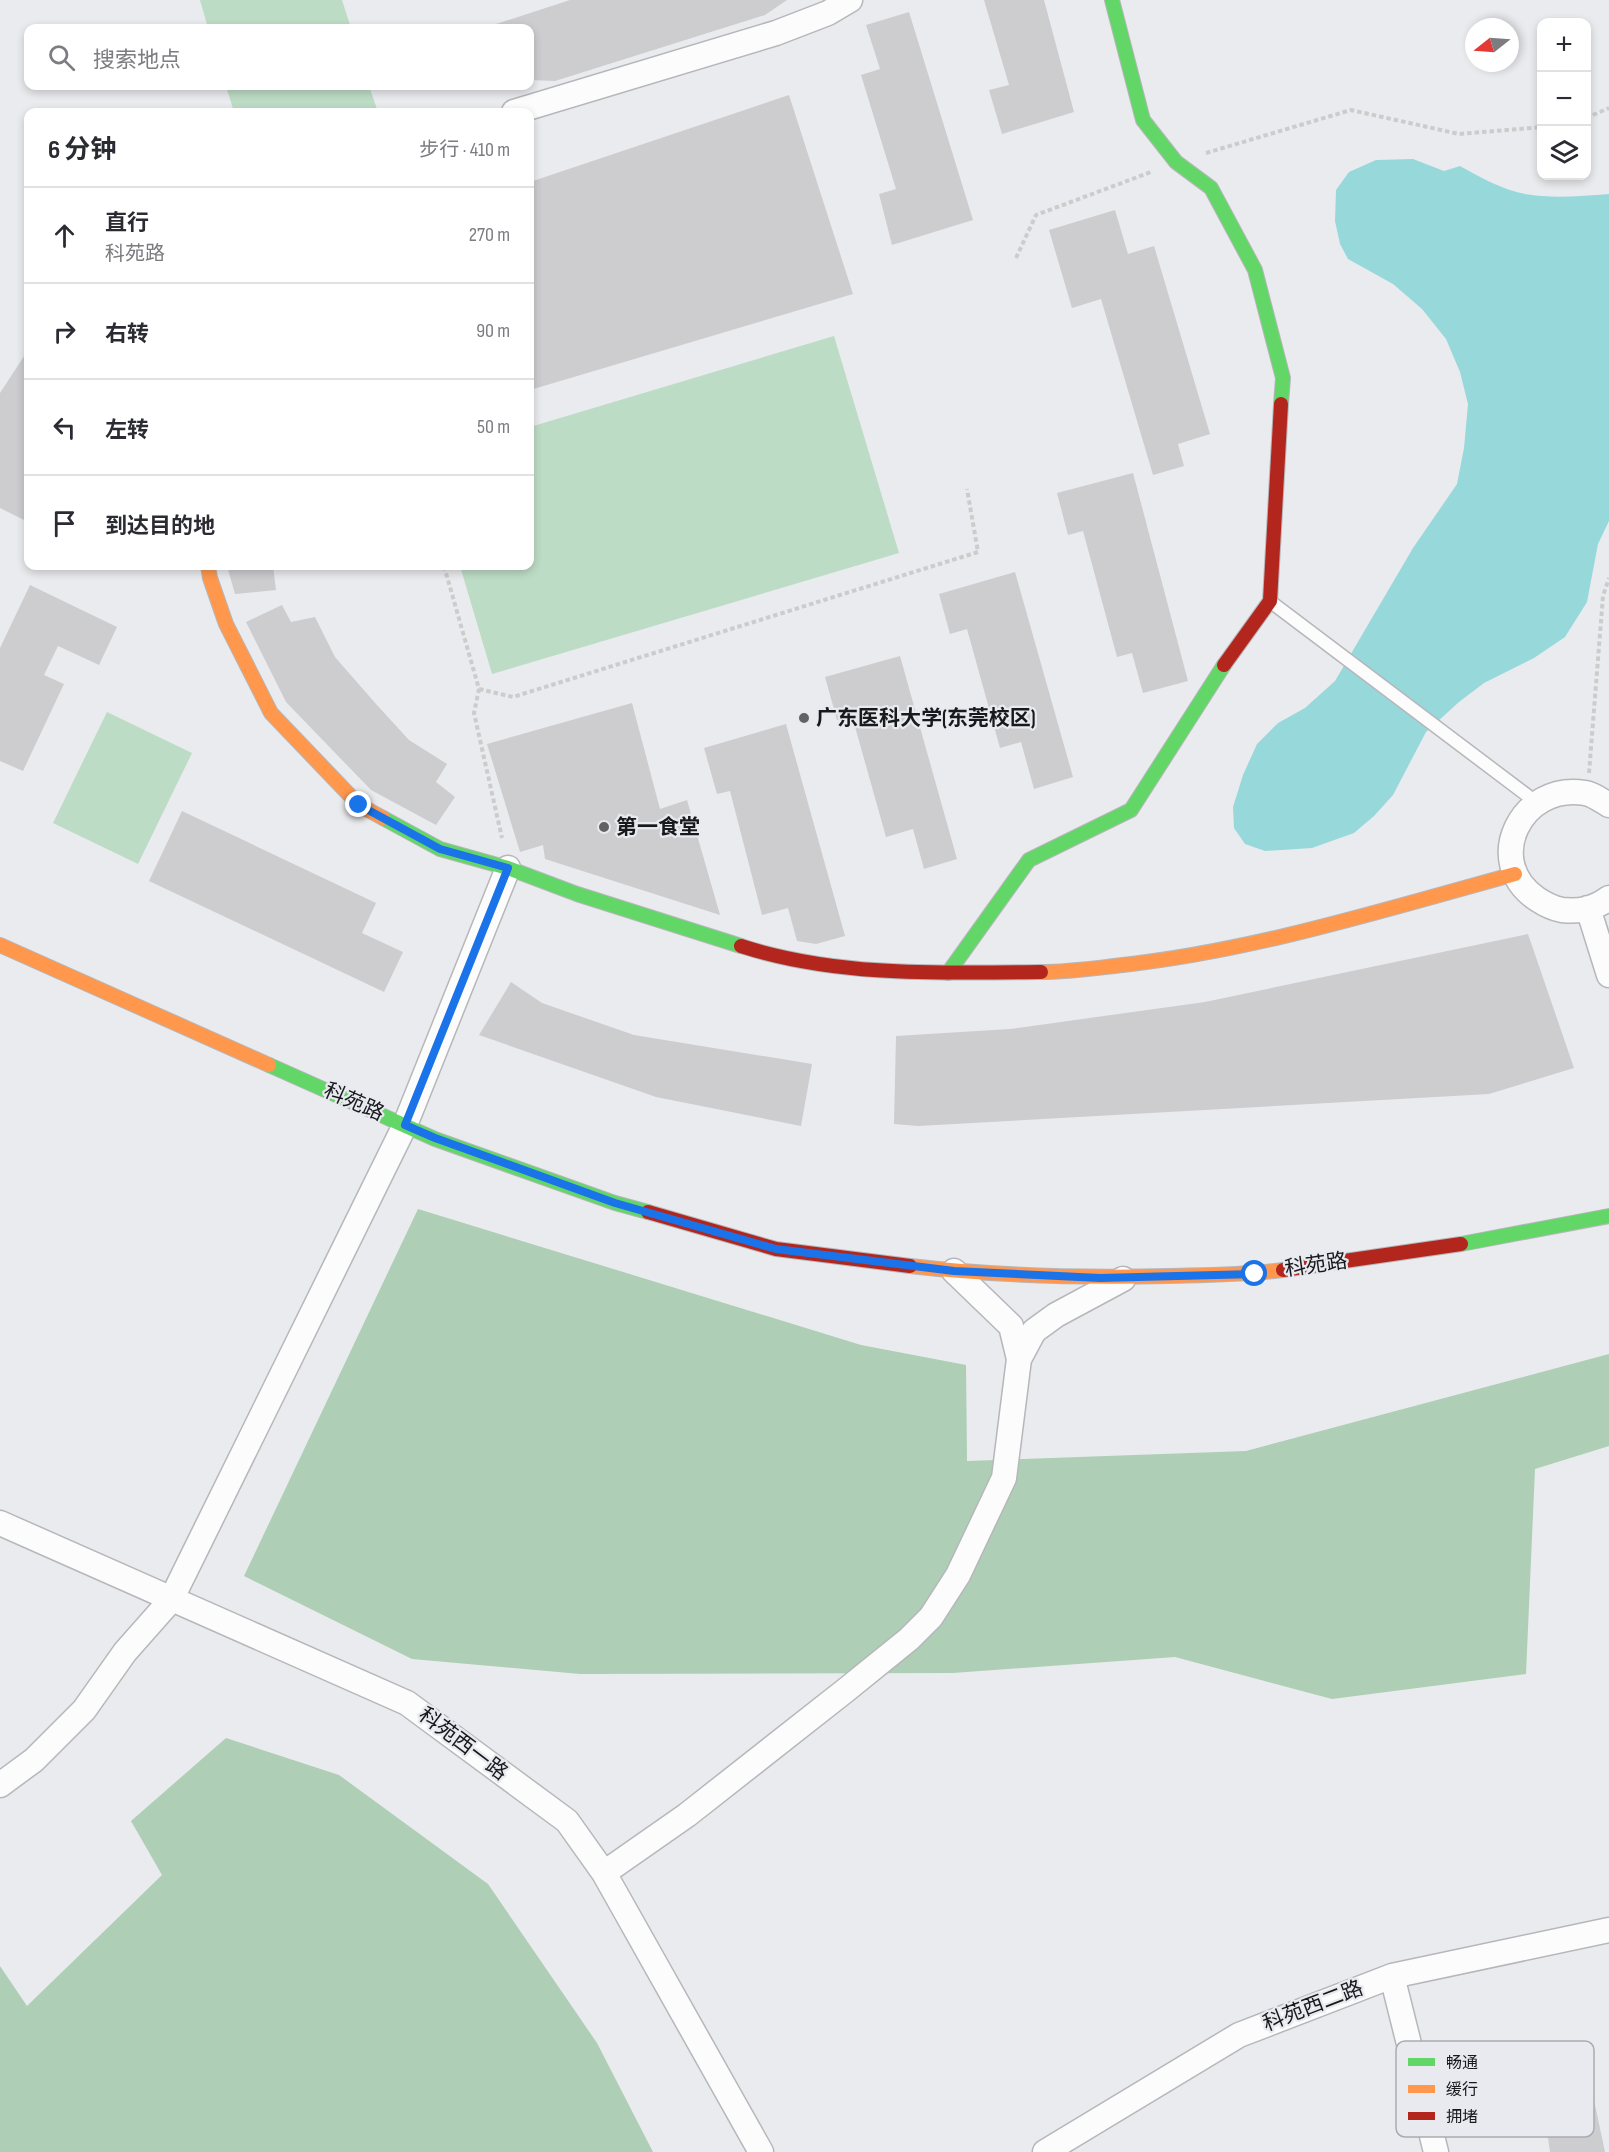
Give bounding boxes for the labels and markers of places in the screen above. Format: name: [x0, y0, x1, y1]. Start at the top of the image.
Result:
place label: 广东医科大学(东莞校区): [816, 706, 1036, 731]
marker: 广东医科大学(东莞校区): [797, 711, 811, 725]
place label: 第一食堂: [616, 815, 700, 840]
marker: 第一食堂: [597, 820, 611, 834]

